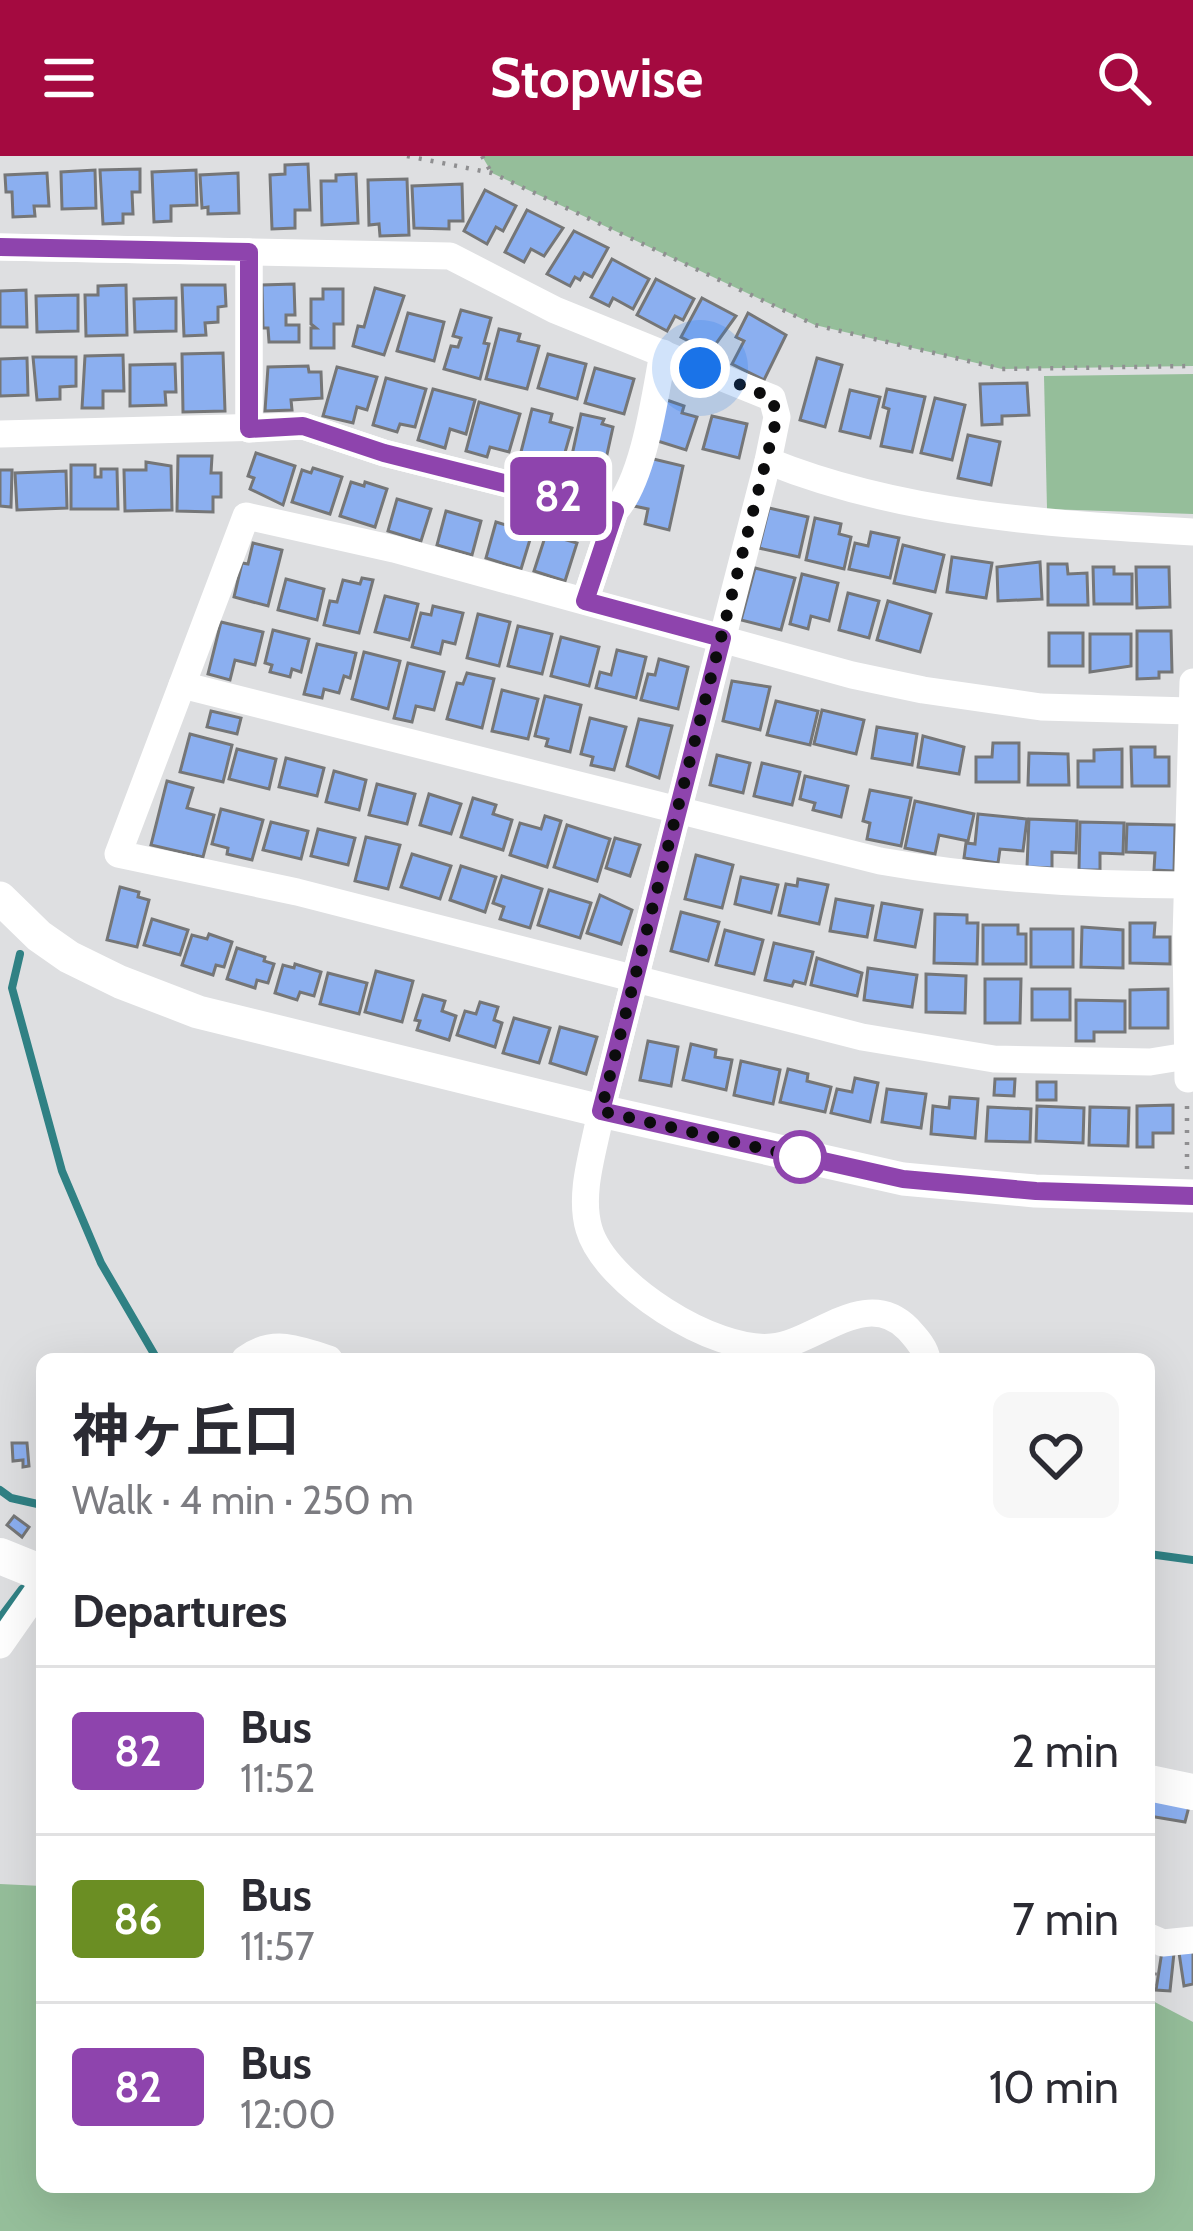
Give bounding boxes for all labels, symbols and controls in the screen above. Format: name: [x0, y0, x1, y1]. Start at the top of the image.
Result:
icon: menu: [36, 45, 102, 111]
text: Stopwise: [490, 45, 703, 111]
icon: search: [1091, 45, 1157, 111]
your location: [670, 338, 730, 398]
line badge: 82: [504, 457, 612, 535]
text: 82: [534, 470, 582, 522]
unlabelled marker: [775, 1132, 825, 1182]
button: heart: [993, 1392, 1119, 1518]
text: 神ヶ丘口: [72, 1396, 300, 1465]
text: Walk · 4 min · 250 m: [72, 1476, 414, 1524]
text: Departures: [72, 1584, 287, 1638]
text: Bus: [240, 1700, 312, 1754]
text: 2 min: [1011, 1724, 1119, 1778]
text: 82: [114, 1725, 162, 1777]
text: 11:52: [240, 1754, 315, 1802]
text: Bus: [240, 1868, 312, 1922]
text: 7 min: [1012, 1892, 1119, 1946]
text: 86: [114, 1893, 162, 1945]
text: 11:57: [240, 1922, 314, 1970]
text: Bus: [240, 2036, 312, 2090]
text: 10 min: [989, 2060, 1119, 2114]
text: 82: [114, 2061, 162, 2113]
text: 12:00: [240, 2090, 336, 2138]

